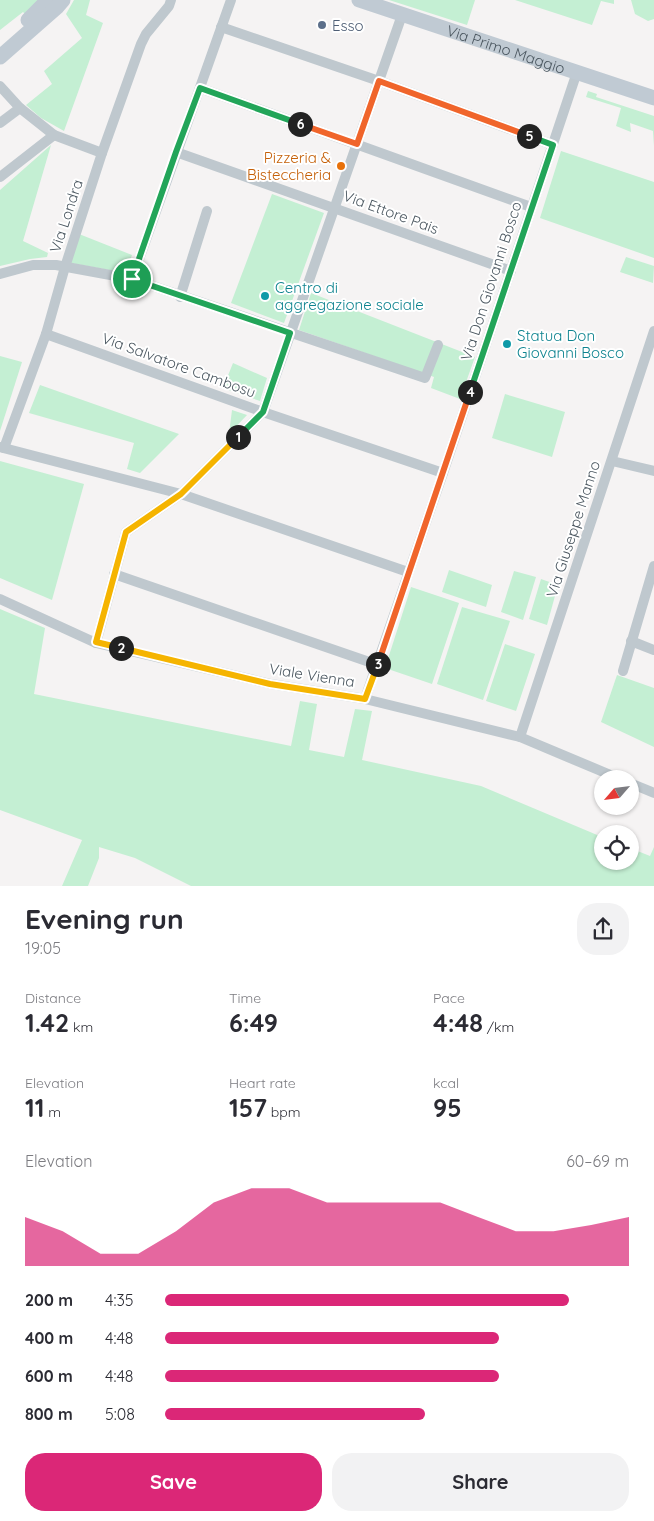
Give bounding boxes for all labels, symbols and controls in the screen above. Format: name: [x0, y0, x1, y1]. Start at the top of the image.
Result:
place label: Esso: [332, 16, 364, 35]
marker: Esso: [316, 19, 328, 31]
street label: Via Primo Maggio: [444, 20, 568, 77]
pin: 6: [288, 112, 312, 136]
text: 6: [297, 115, 304, 133]
pin: 5: [516, 124, 542, 148]
text: 5: [525, 127, 534, 145]
place label: Pizzeria & Bisteccheria: [247, 148, 331, 184]
marker: Pizzeria & Bisteccheria: [335, 160, 347, 172]
street label: Via Londra: [45, 177, 87, 255]
street label: Via Ettore Pais: [341, 186, 441, 238]
street label: Via Don Giovanni Bosco: [456, 199, 526, 363]
pin: [111, 258, 153, 300]
icon: arrive: [118, 265, 146, 293]
place label: Centro di aggregazione sociale: [275, 278, 424, 314]
marker: Centro di aggregazione sociale: [259, 290, 271, 302]
place label: Statua Don Giovanni Bosco: [517, 326, 624, 362]
street label: Via Salvatore Cambosu: [99, 328, 259, 402]
marker: Statua Don Giovanni Bosco: [501, 338, 513, 350]
pin: 4: [458, 380, 482, 404]
text: 4: [466, 383, 475, 401]
pin: 1: [226, 424, 250, 450]
text: 1: [236, 428, 241, 446]
street label: Via Giuseppe Manno: [542, 458, 604, 600]
pin: 2: [108, 636, 134, 660]
text: 2: [118, 639, 125, 657]
pin: 3: [366, 652, 390, 676]
text: 3: [375, 655, 382, 673]
street label: Viale Vienna: [268, 659, 356, 691]
north arrow: [594, 770, 639, 815]
map controls: [594, 770, 639, 870]
button: locate: [594, 825, 639, 870]
text: Evening run: [25, 901, 184, 936]
button: share: [577, 903, 629, 955]
text: 19:05: [25, 938, 61, 958]
text: Distance: [25, 989, 81, 1007]
text: Time: [229, 989, 261, 1007]
text: Pace: [433, 989, 465, 1007]
text: 1.42: [25, 1007, 69, 1038]
text: 6:49: [229, 1007, 278, 1038]
text: 4:48: [433, 1007, 483, 1038]
text: km: [69, 1018, 93, 1036]
text: /km: [483, 1018, 514, 1036]
text: Elevation: [25, 1074, 84, 1092]
text: Heart rate: [229, 1074, 296, 1092]
text: kcal: [433, 1074, 459, 1092]
text: 11: [25, 1092, 44, 1123]
text: 157: [229, 1092, 267, 1123]
text: 95: [433, 1092, 462, 1123]
text: m: [44, 1103, 61, 1121]
text: bpm: [267, 1103, 300, 1121]
text: Elevation: [25, 1151, 92, 1171]
text: 60–69 m: [566, 1151, 629, 1171]
text: 200 m: [25, 1290, 73, 1310]
text: 4:35: [105, 1290, 134, 1310]
text: 400 m: [25, 1328, 73, 1348]
text: 4:48: [105, 1328, 134, 1348]
text: 600 m: [25, 1366, 73, 1386]
text: 4:48: [105, 1366, 134, 1386]
text: 800 m: [25, 1404, 73, 1424]
text: 5:08: [105, 1404, 135, 1424]
button: Save: [25, 1453, 322, 1511]
button: Share: [332, 1453, 629, 1511]

